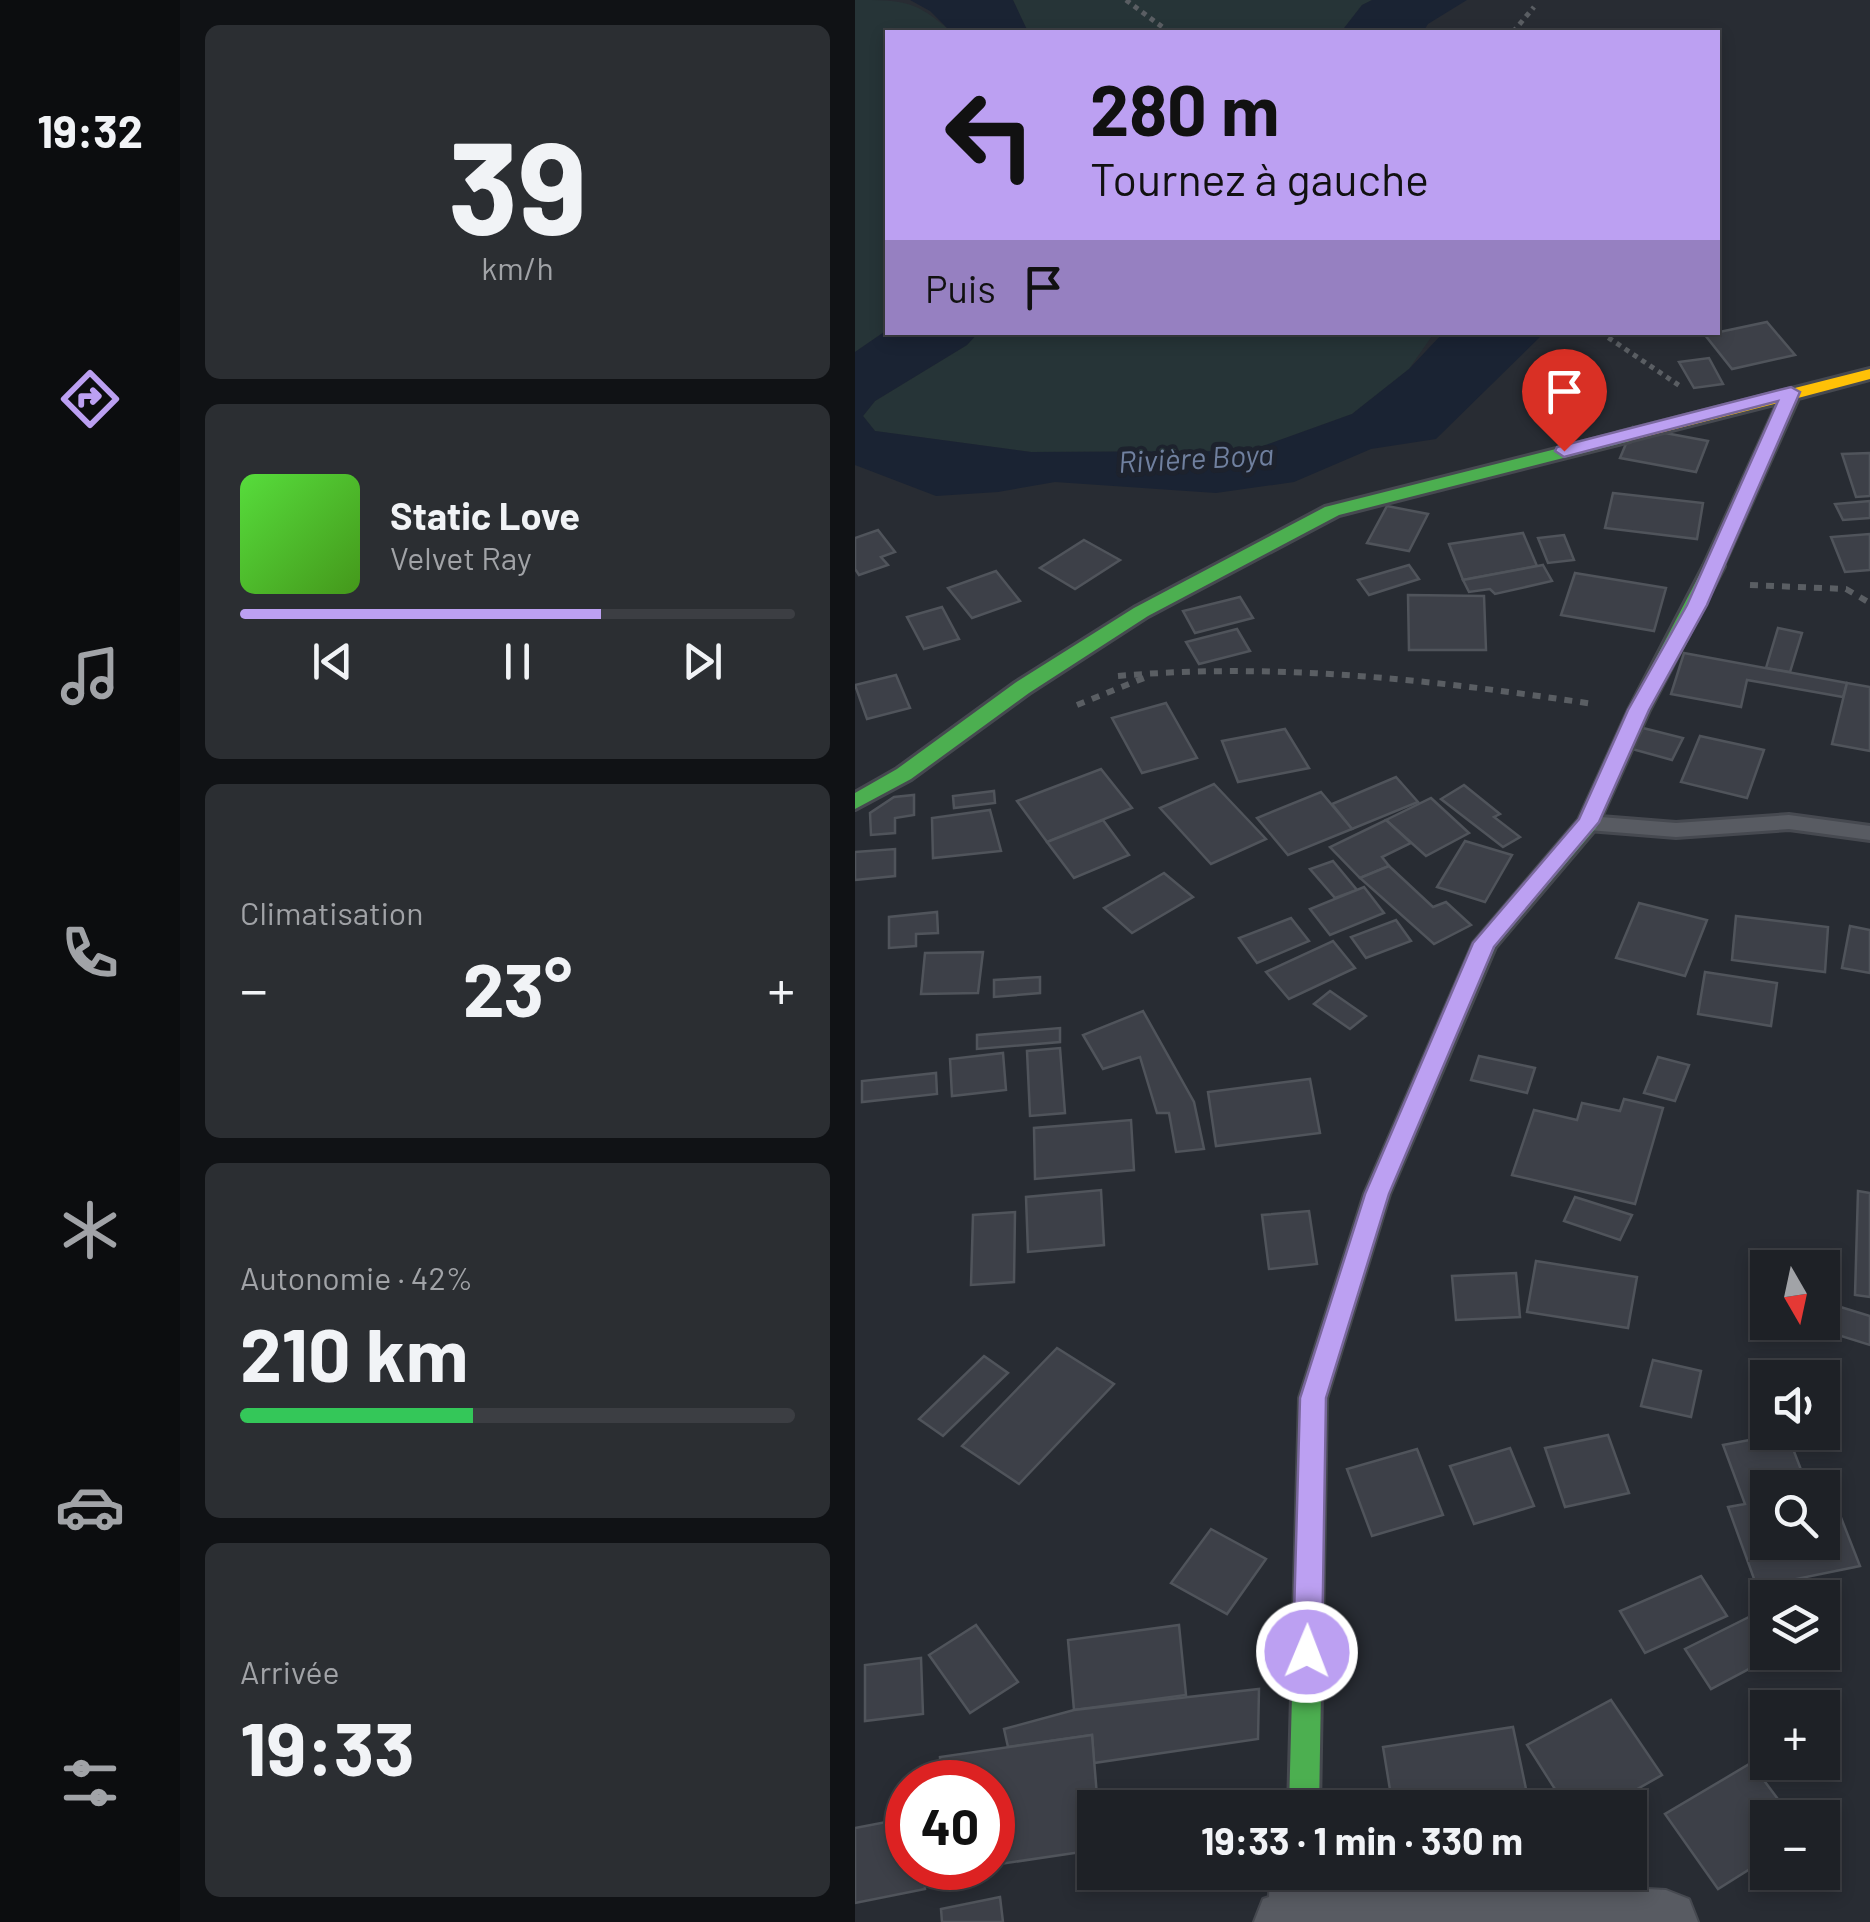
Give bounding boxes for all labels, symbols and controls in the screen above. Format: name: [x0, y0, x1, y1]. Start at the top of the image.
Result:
text: 280 m: [1090, 66, 1279, 150]
icon: left: [925, 70, 1055, 200]
text: 19:32: [37, 103, 143, 157]
text: 39: [448, 105, 587, 261]
text: Tournez à gauche: [1090, 151, 1429, 205]
text: km/h: [481, 248, 554, 286]
icon: arrive: [1016, 260, 1071, 315]
text: Puis: [925, 265, 996, 311]
pin: [1522, 349, 1607, 452]
icon: directions: [55, 364, 125, 434]
icon: arrive: [1537, 364, 1592, 419]
water label: Rivière Boya: [1117, 435, 1275, 479]
text: Static Love: [390, 492, 580, 538]
text: Velvet Ray: [390, 538, 532, 576]
icon: previous: [305, 634, 360, 689]
icon: pause: [490, 634, 545, 689]
icon: next: [675, 634, 730, 689]
icon: music: [55, 641, 125, 711]
text: Climatisation: [240, 893, 424, 931]
icon: phone: [55, 918, 125, 988]
text: 23°: [463, 942, 572, 1032]
text: −: [240, 955, 268, 1021]
text: +: [767, 955, 795, 1021]
icon: climate: [55, 1195, 125, 1265]
north arrow: [1750, 1250, 1840, 1340]
map controls: [1750, 1250, 1840, 1890]
text: Autonomie · 42%: [240, 1258, 473, 1296]
text: 210 km: [240, 1307, 468, 1397]
button: sound: [1750, 1360, 1840, 1450]
button: search: [1750, 1470, 1840, 1560]
icon: car: [55, 1472, 125, 1542]
button: layers: [1750, 1580, 1840, 1670]
position arrow: [1255, 1600, 1359, 1704]
text: Arrivée: [240, 1652, 340, 1690]
button: +: [1750, 1690, 1840, 1780]
text: 19:33: [240, 1701, 415, 1791]
icon: filters: [55, 1748, 125, 1818]
speed limit sign: 40: [885, 1760, 1015, 1890]
button: −: [1750, 1800, 1840, 1890]
text: 19:33 · 1 min · 330 m: [1201, 1817, 1523, 1863]

